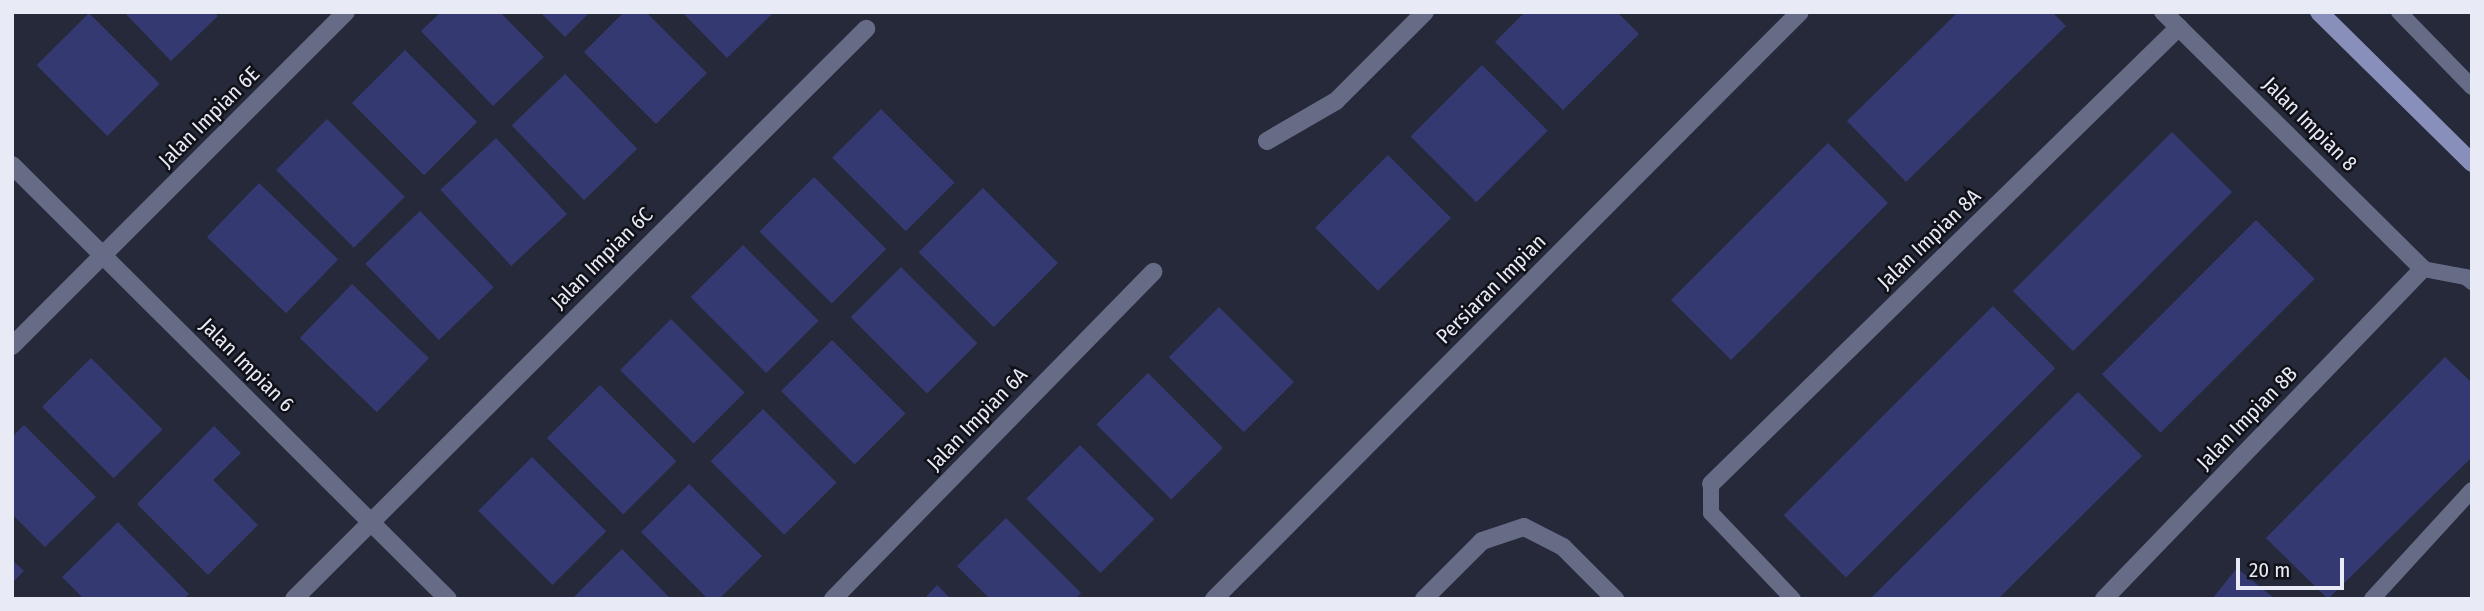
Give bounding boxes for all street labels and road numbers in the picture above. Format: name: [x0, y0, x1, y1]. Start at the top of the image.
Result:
street label: Jalan Impian 6E: [153, 61, 265, 173]
street label: Jalan Impian 8: [2258, 72, 2362, 176]
street label: Jalan Impian 8A: [1872, 184, 1986, 294]
street label: Jalan Impian 6C: [546, 202, 658, 314]
street label: Persiaran Impian: [1431, 229, 1551, 349]
street label: Jalan Impian 6: [195, 313, 299, 417]
street label: Jalan Impian 8B: [2191, 361, 2303, 475]
street label: Jalan Impian 6A: [922, 362, 1032, 476]

